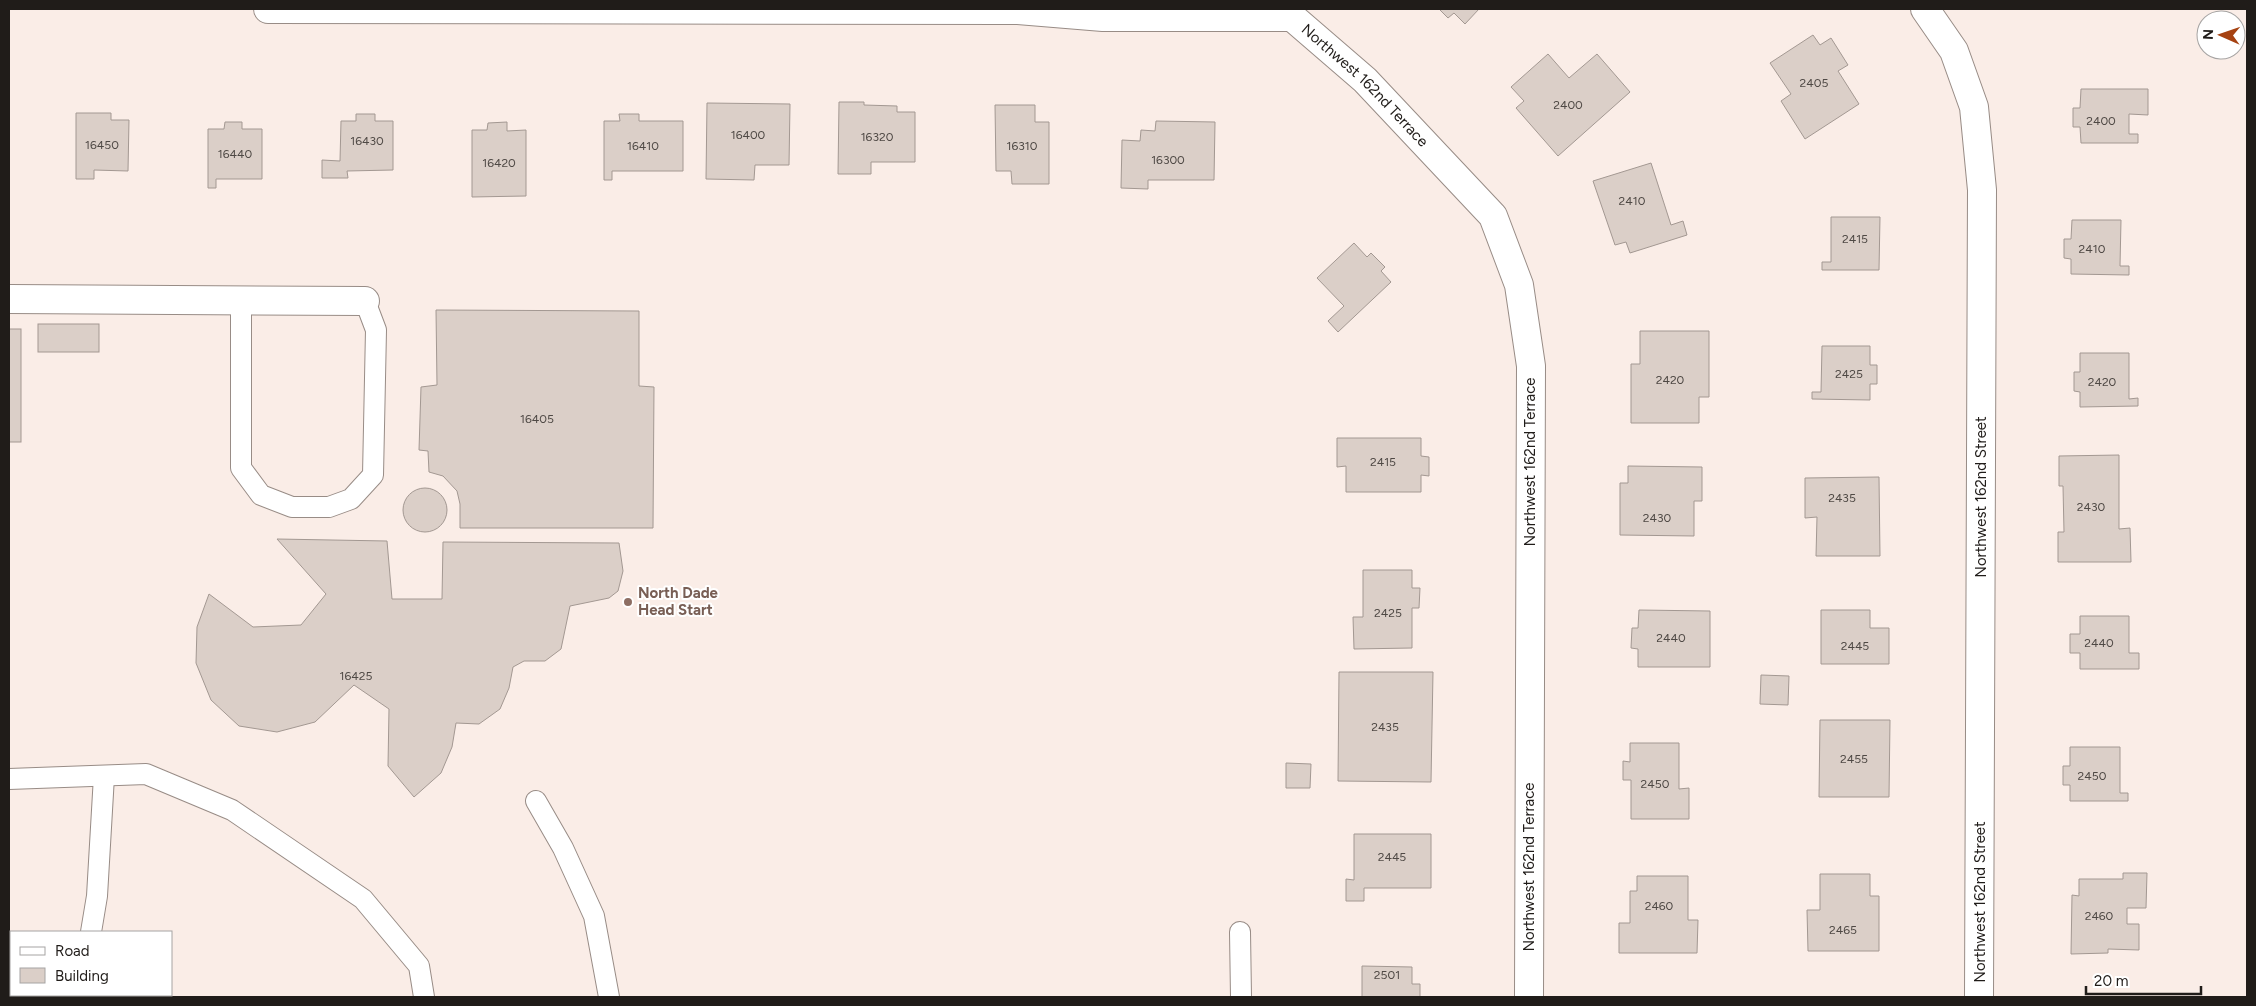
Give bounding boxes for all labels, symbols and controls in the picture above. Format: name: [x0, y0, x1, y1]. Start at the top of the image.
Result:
north arrow: [2196, 10, 2246, 60]
street label: Northwest 162nd Terrace: [1298, 20, 1432, 150]
text: N: [2200, 29, 2217, 40]
house number: 2405: [1800, 76, 1828, 90]
house number: 2400: [1553, 98, 1583, 112]
house number: 2400: [2086, 114, 2116, 128]
house number: 16400: [731, 128, 766, 142]
house number: 16320: [861, 130, 894, 144]
house number: 16430: [350, 134, 384, 148]
house number: 16450: [85, 138, 119, 152]
house number: 16410: [627, 139, 659, 153]
house number: 16310: [1007, 139, 1038, 153]
house number: 16440: [218, 147, 252, 161]
house number: 16300: [1151, 153, 1185, 167]
house number: 16420: [482, 156, 516, 170]
house number: 2410: [1619, 194, 1646, 208]
house number: 2415: [1842, 232, 1868, 246]
house number: 2410: [2079, 242, 2106, 256]
house number: 2425: [1835, 367, 1863, 381]
house number: 2420: [1656, 373, 1685, 387]
house number: 2420: [2088, 375, 2117, 389]
street label: Northwest 162nd Terrace: [1521, 377, 1539, 547]
house number: 16405: [520, 412, 554, 426]
street label: Northwest 162nd Street: [1972, 416, 1990, 578]
house number: 2415: [1370, 455, 1396, 469]
house number: 2435: [1828, 491, 1856, 505]
house number: 2430: [2077, 500, 2105, 514]
house number: 2430: [1643, 511, 1671, 525]
place label: North Dade Head Start: [638, 584, 719, 619]
marker: North Dade Head Start: [622, 596, 634, 608]
house number: 2425: [1374, 606, 1402, 620]
house number: 2440: [1656, 631, 1686, 645]
house number: 2440: [2084, 636, 2114, 650]
house number: 2445: [1841, 639, 1869, 653]
house number: 16425: [340, 669, 373, 683]
house number: 2435: [1371, 720, 1399, 734]
house number: 2455: [1840, 752, 1868, 766]
house number: 2450: [2078, 769, 2107, 783]
house number: 2450: [1641, 777, 1670, 791]
street label: Northwest 162nd Terrace: [1520, 782, 1538, 952]
street label: Northwest 162nd Street: [1971, 821, 1989, 983]
house number: 2445: [1378, 850, 1406, 864]
house number: 2460: [1645, 899, 1674, 913]
house number: 2460: [2085, 909, 2114, 923]
house number: 2465: [1829, 923, 1857, 937]
legend: [10, 931, 172, 996]
text: Road: [55, 942, 90, 960]
scale bar: [2086, 964, 2201, 996]
text: Building: [55, 967, 109, 985]
house number: 2501: [1374, 968, 1400, 982]
text: 20 m: [2094, 972, 2128, 990]

